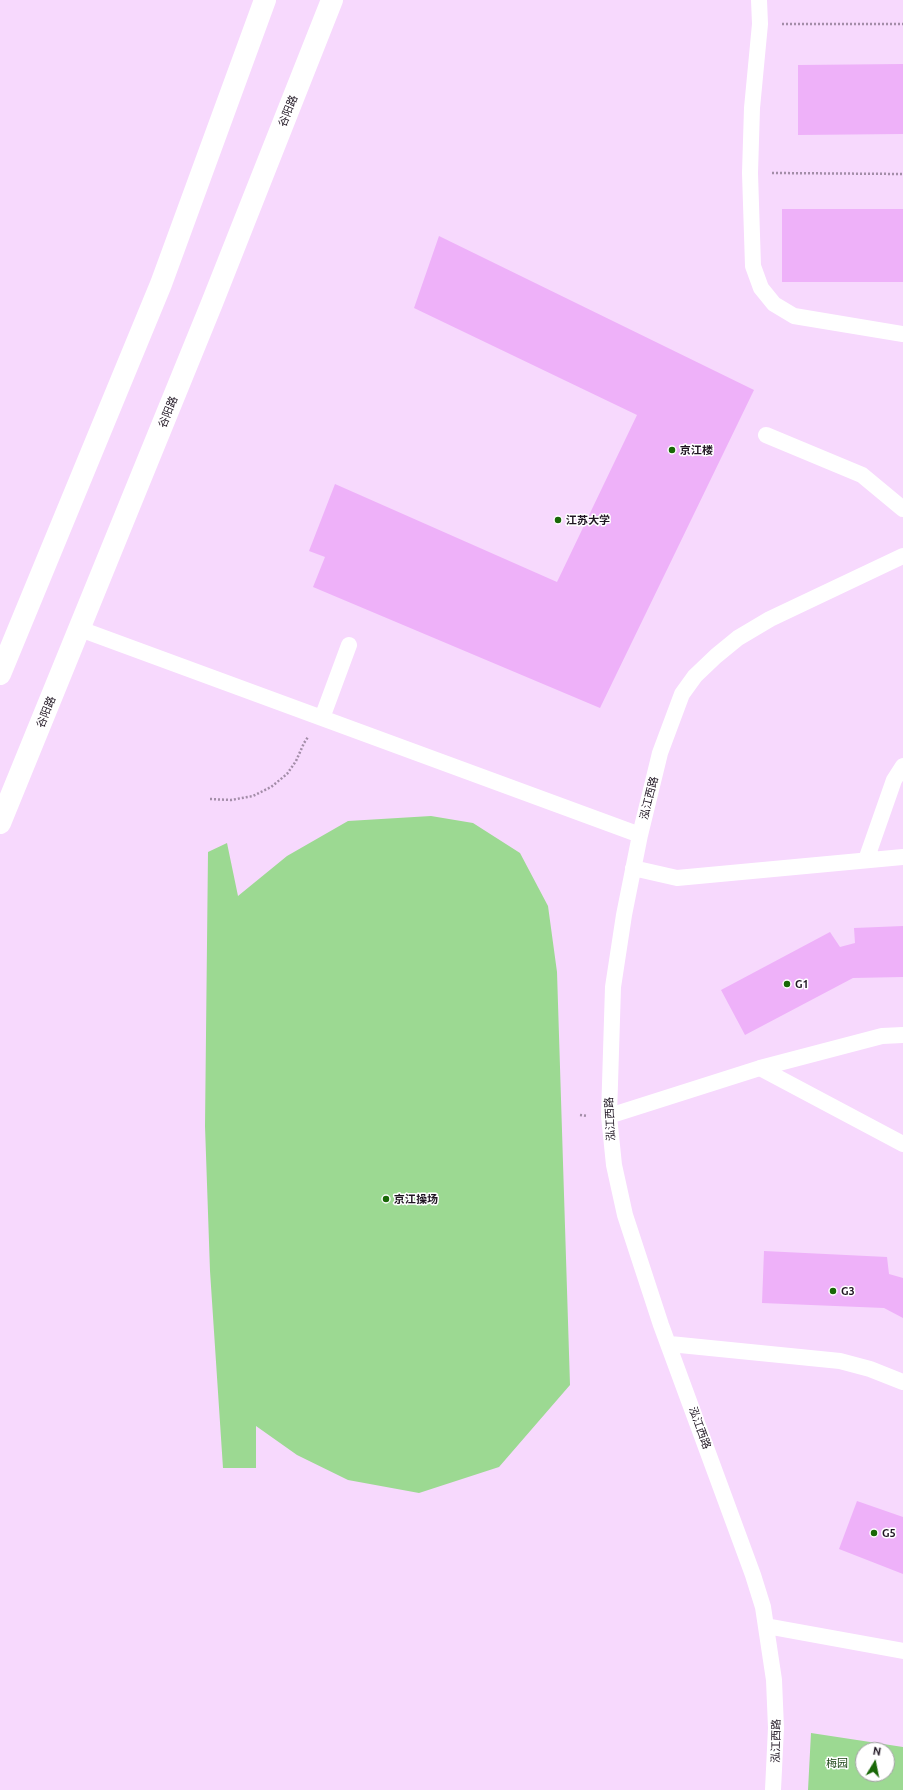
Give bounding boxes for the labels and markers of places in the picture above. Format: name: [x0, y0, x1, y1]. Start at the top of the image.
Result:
place label: 京江楼: [680, 443, 713, 457]
marker: 京江楼: [667, 445, 677, 455]
place label: 江苏大学: [566, 513, 610, 527]
marker: 江苏大学: [553, 515, 563, 525]
place label: G1: [795, 977, 809, 991]
marker: G1: [782, 979, 792, 989]
place label: 京江操场: [394, 1192, 438, 1206]
marker: 京江操场: [381, 1194, 391, 1204]
place label: G3: [841, 1284, 855, 1298]
marker: G3: [828, 1286, 838, 1296]
place label: G5: [882, 1526, 896, 1540]
marker: G5: [869, 1528, 879, 1538]

